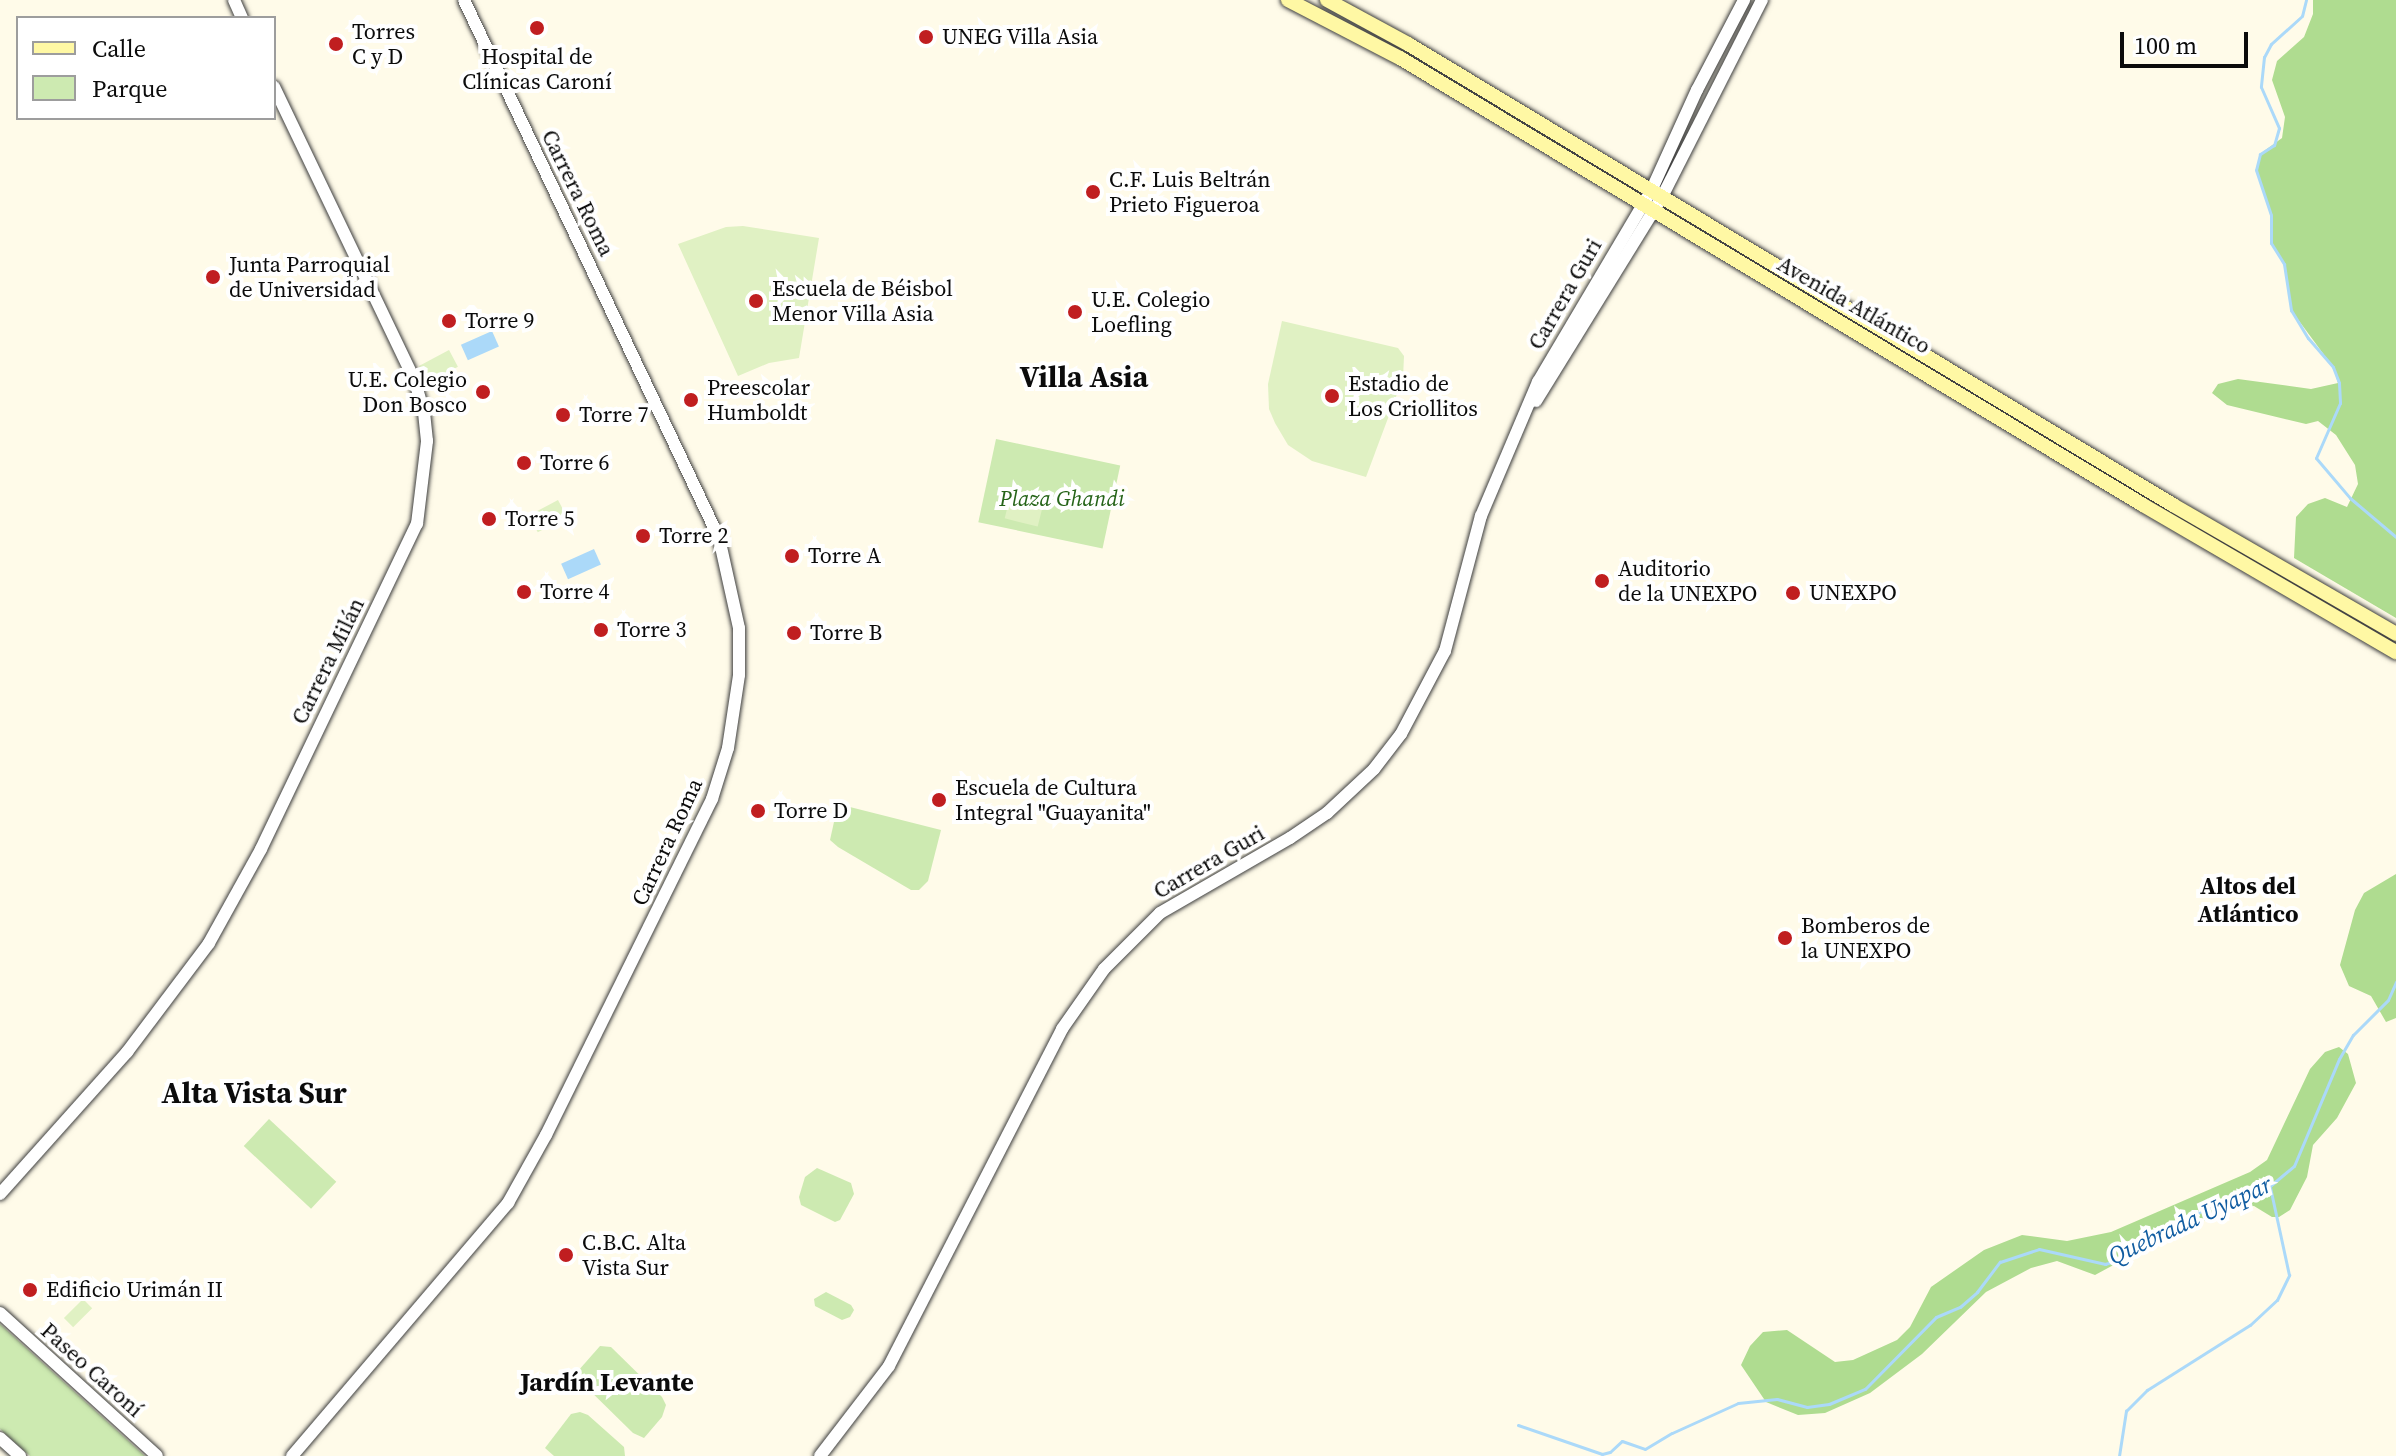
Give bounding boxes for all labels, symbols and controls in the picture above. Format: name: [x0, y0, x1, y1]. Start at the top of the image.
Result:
legend: [16, 16, 276, 120]
scale bar: [2124, 16, 2252, 66]
marker: Hospital de Clínicas Caroní: [526, 17, 548, 39]
place label: Torres C y D: [352, 18, 415, 70]
place label: UNEG Villa Asia: [942, 24, 1099, 50]
marker: UNEG Villa Asia: [917, 28, 935, 46]
text: 100 m: [2134, 29, 2197, 62]
text: Calle: [92, 32, 146, 65]
marker: Torres C y D: [327, 35, 345, 53]
place label: Hospital de Clínicas Caroní: [462, 43, 612, 94]
text: Parque: [92, 72, 168, 105]
street label: Carrera Roma: [536, 126, 620, 260]
place label: C.F. Luis Beltrán Prieto Figueroa: [1109, 166, 1271, 218]
marker: C.F. Luis Beltrán Prieto Figueroa: [1084, 183, 1102, 201]
street label: Carrera Guri: [1523, 234, 1607, 354]
place label: Junta Parroquial de Universidad: [229, 251, 390, 302]
street label: Avenida Atlántico: [1773, 251, 1935, 359]
marker: Junta Parroquial de Universidad: [204, 268, 222, 286]
place label: Escuela de Béisbol Menor Villa Asia: [772, 275, 953, 326]
place label: U.E. Colegio Loefling: [1091, 286, 1210, 338]
marker: Escuela de Béisbol Menor Villa Asia: [747, 292, 765, 310]
marker: U.E. Colegio Loefling: [1066, 303, 1084, 321]
place label: Torre 9: [465, 308, 535, 334]
marker: Torre 9: [440, 312, 458, 330]
district label: Villa Asia: [1020, 359, 1148, 395]
place label: U.E. Colegio Don Bosco: [348, 366, 467, 418]
place label: Estadio de Los Criollitos: [1348, 370, 1478, 422]
place label: Preescolar Humboldt: [707, 374, 810, 426]
marker: U.E. Colegio Don Bosco: [474, 383, 492, 401]
marker: Estadio de Los Criollitos: [1323, 387, 1341, 405]
marker: Preescolar Humboldt: [682, 391, 700, 409]
place label: Torre 7: [579, 402, 649, 428]
marker: Torre 7: [554, 406, 572, 424]
place label: Torre 6: [540, 450, 610, 476]
marker: Torre 6: [515, 454, 533, 472]
park label: Plaza Ghandi: [999, 486, 1125, 512]
place label: Torre 5: [505, 506, 575, 532]
marker: Torre 5: [480, 510, 498, 528]
place label: Torre 2: [659, 523, 729, 549]
marker: Torre 2: [634, 527, 652, 545]
place label: Torre A: [808, 543, 881, 569]
marker: Torre A: [783, 547, 801, 565]
place label: Auditorio de la UNEXPO: [1618, 555, 1757, 606]
marker: Auditorio de la UNEXPO: [1593, 572, 1611, 590]
place label: Torre 4: [540, 579, 610, 605]
place label: UNEXPO: [1809, 580, 1897, 606]
marker: Torre 4: [515, 583, 533, 601]
marker: UNEXPO: [1784, 584, 1802, 602]
street label: Carrera Milán: [286, 594, 370, 728]
place label: Torre 3: [617, 617, 687, 643]
place label: Torre B: [810, 620, 882, 646]
marker: Torre 3: [592, 621, 610, 639]
marker: Torre B: [785, 624, 803, 642]
street label: Carrera Roma: [626, 774, 708, 910]
place label: Escuela de Cultura Integral "Guayanita": [955, 774, 1151, 826]
marker: Escuela de Cultura Integral "Guayanita": [930, 791, 948, 809]
place label: Torre D: [774, 798, 848, 824]
marker: Torre D: [749, 802, 767, 820]
street label: Carrera Guri: [1149, 820, 1269, 904]
district label: Altos del Atlántico: [2198, 872, 2298, 928]
place label: Bomberos de la UNEXPO: [1801, 912, 1930, 964]
marker: Bomberos de la UNEXPO: [1776, 929, 1794, 947]
district label: Alta Vista Sur: [161, 1075, 347, 1111]
water label: Quebrada Uyapar: [2104, 1170, 2276, 1270]
place label: C.B.C. Alta Vista Sur: [582, 1229, 686, 1280]
marker: C.B.C. Alta Vista Sur: [557, 1246, 575, 1264]
place label: Edificio Urimán II: [46, 1277, 223, 1303]
marker: Edificio Urimán II: [21, 1281, 39, 1299]
street label: Paseo Caroní: [36, 1317, 148, 1423]
district label: Jardín Levante: [520, 1367, 694, 1399]

